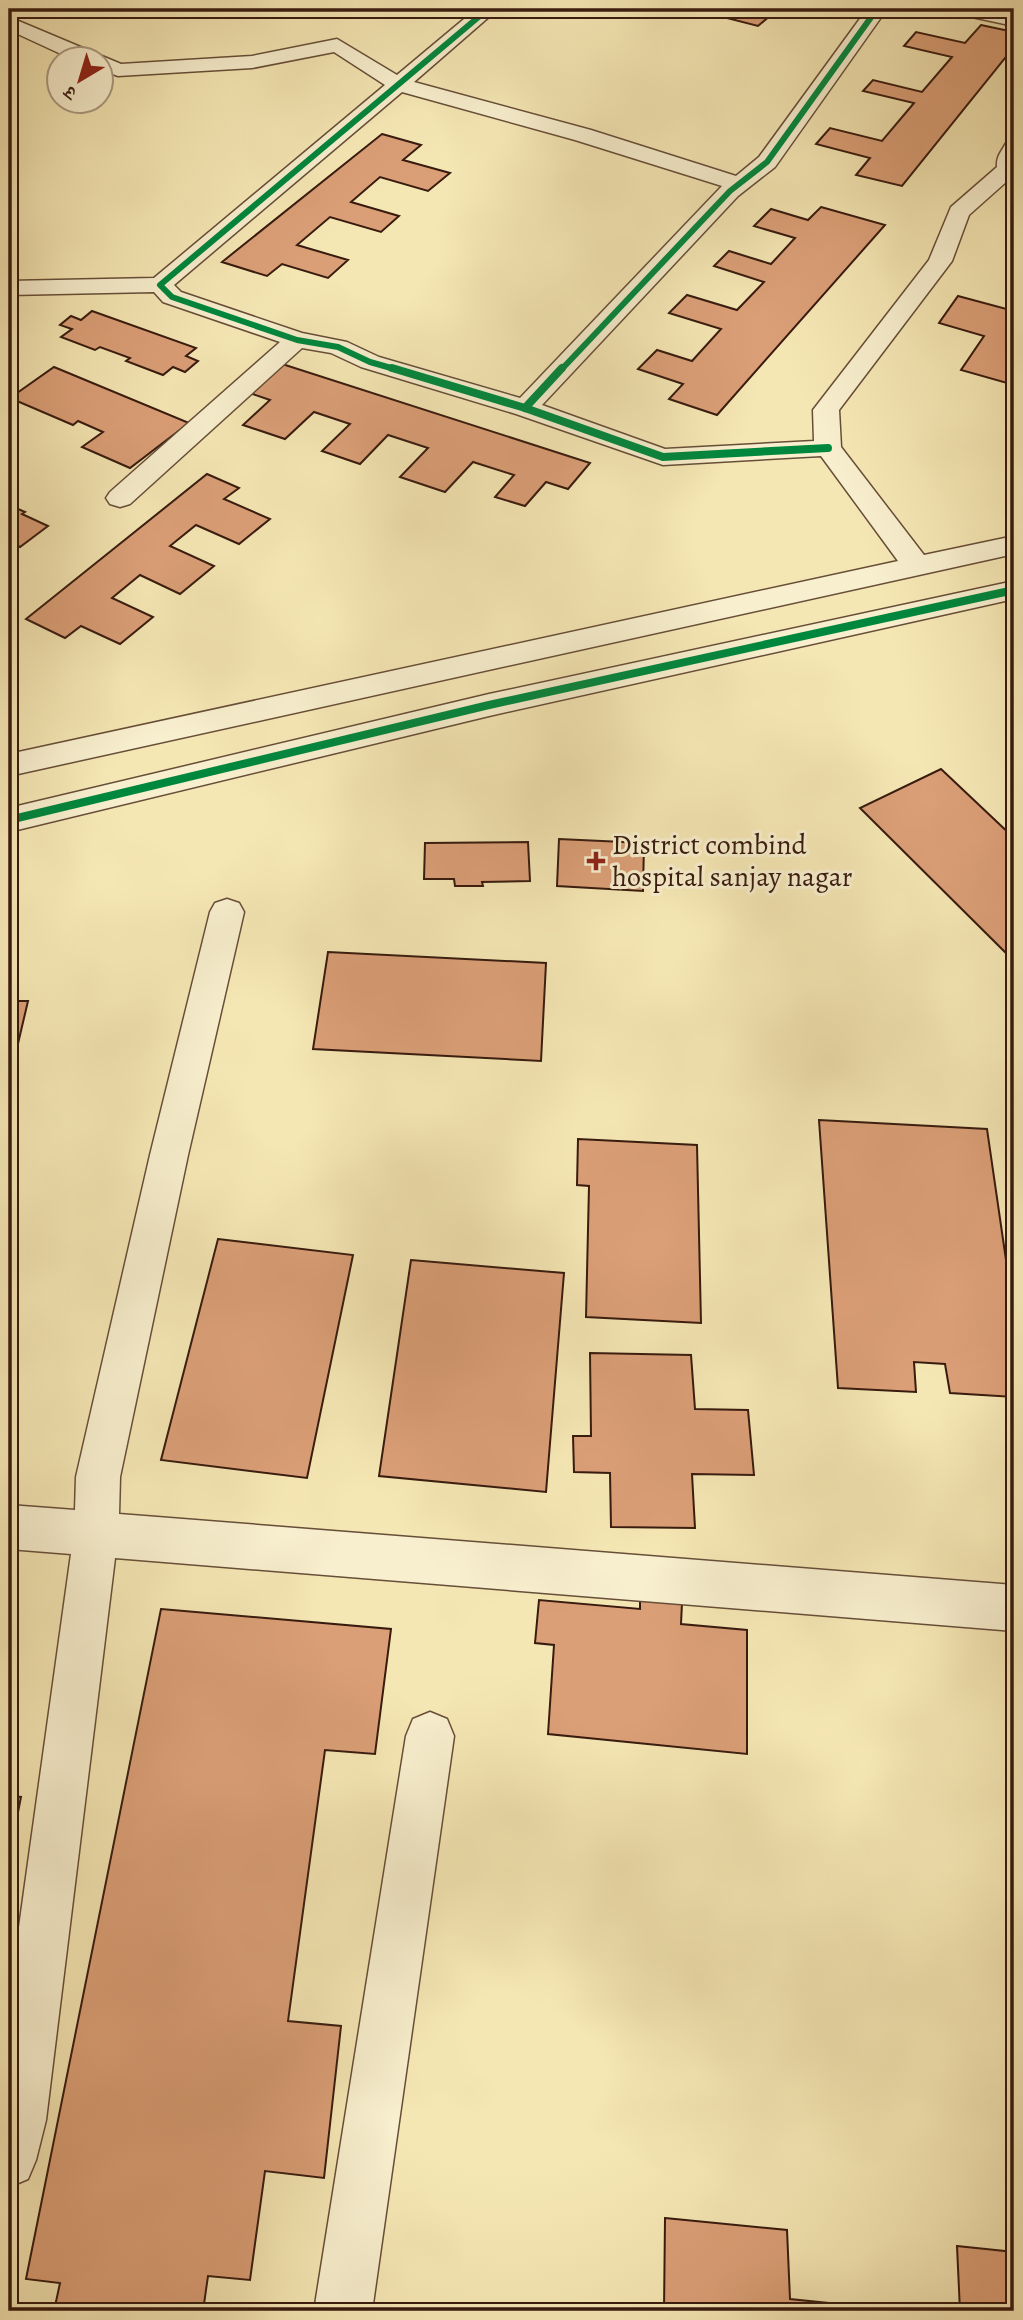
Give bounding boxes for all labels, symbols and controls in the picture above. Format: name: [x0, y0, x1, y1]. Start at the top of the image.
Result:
north arrow: [46, 46, 116, 116]
text: उ: [57, 79, 84, 107]
place label: District combind hospital sanjay nagar: [612, 826, 853, 896]
marker: District combind hospital sanjay nagar: [586, 851, 606, 871]

